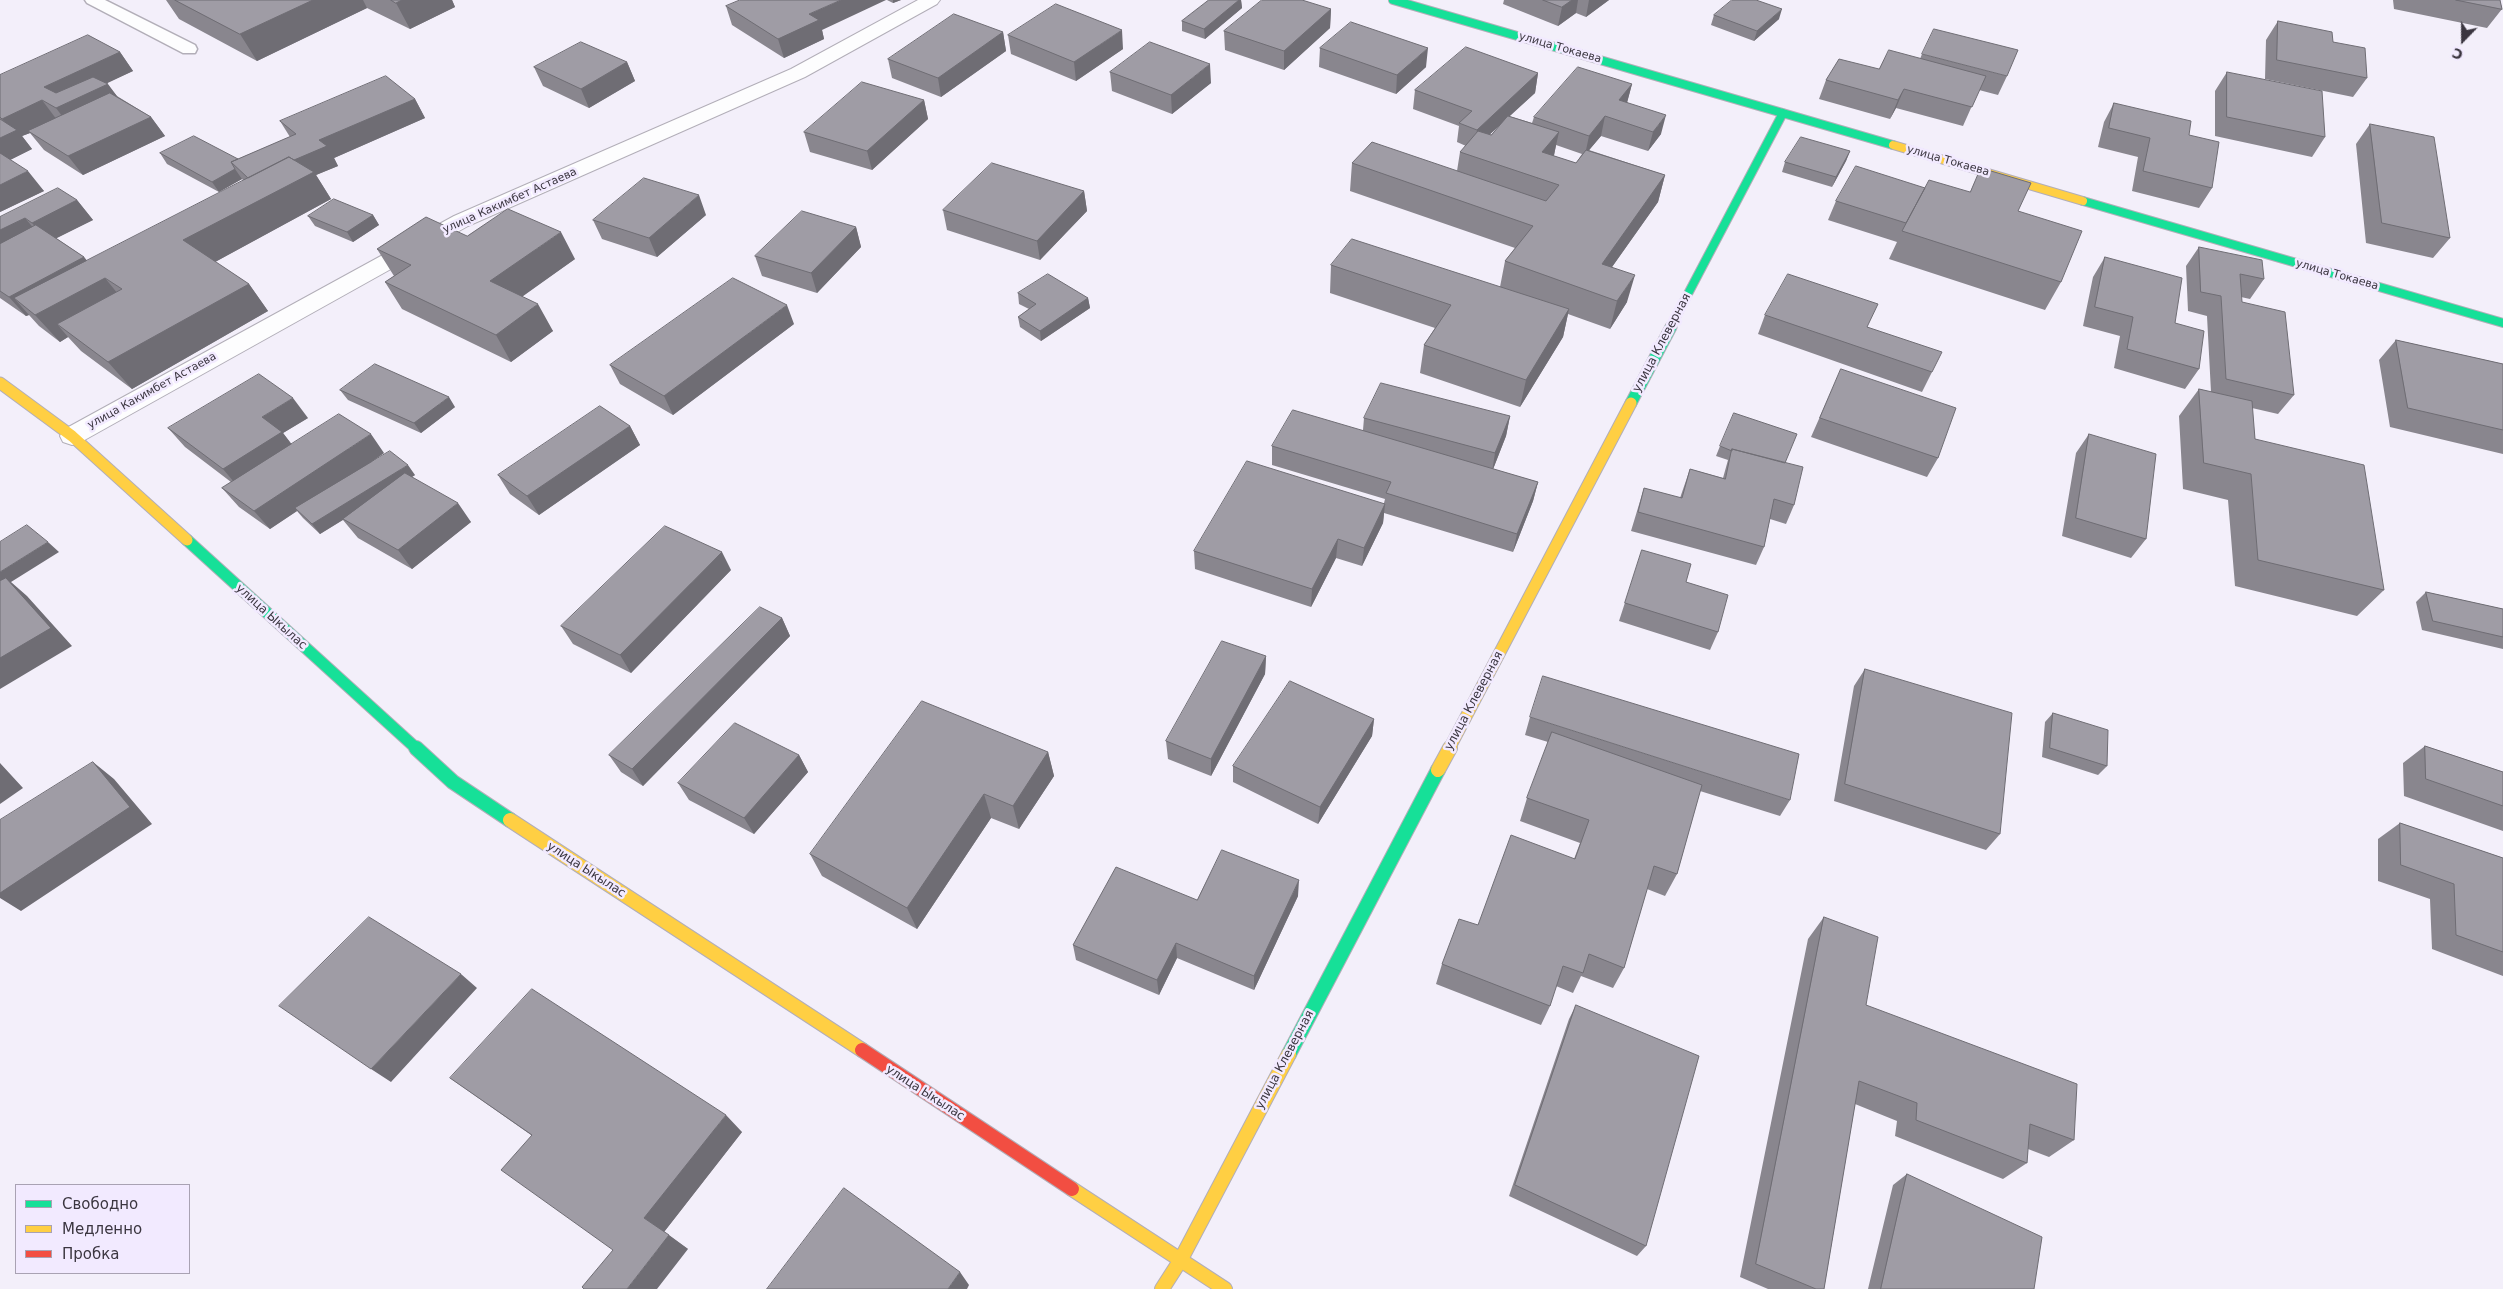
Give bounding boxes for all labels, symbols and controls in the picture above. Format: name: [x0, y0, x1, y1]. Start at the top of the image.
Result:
north arrow: [2438, 15, 2488, 65]
street label: улица Токаева: [1517, 30, 1603, 66]
text: С: [2450, 45, 2465, 63]
street label: улица Токаева: [1905, 143, 1991, 179]
street label: улица Какимбет Астаева: [441, 165, 579, 237]
street label: улица Токаева: [2294, 257, 2380, 293]
street label: улица Клеверная: [1630, 291, 1694, 395]
street label: улица Какимбет Астаева: [85, 350, 219, 432]
street label: улица Ыкылас: [232, 581, 310, 653]
street label: улица Клеверная: [1442, 649, 1506, 753]
street label: улица Ыкылас: [544, 839, 628, 901]
street label: улица Клеверная: [1253, 1008, 1317, 1112]
street label: улица Ыкылас: [883, 1062, 967, 1124]
legend: [15, 1184, 190, 1274]
text: Свободно: [62, 1195, 138, 1213]
text: Медленно: [62, 1220, 142, 1238]
text: Пробка: [62, 1245, 119, 1263]

